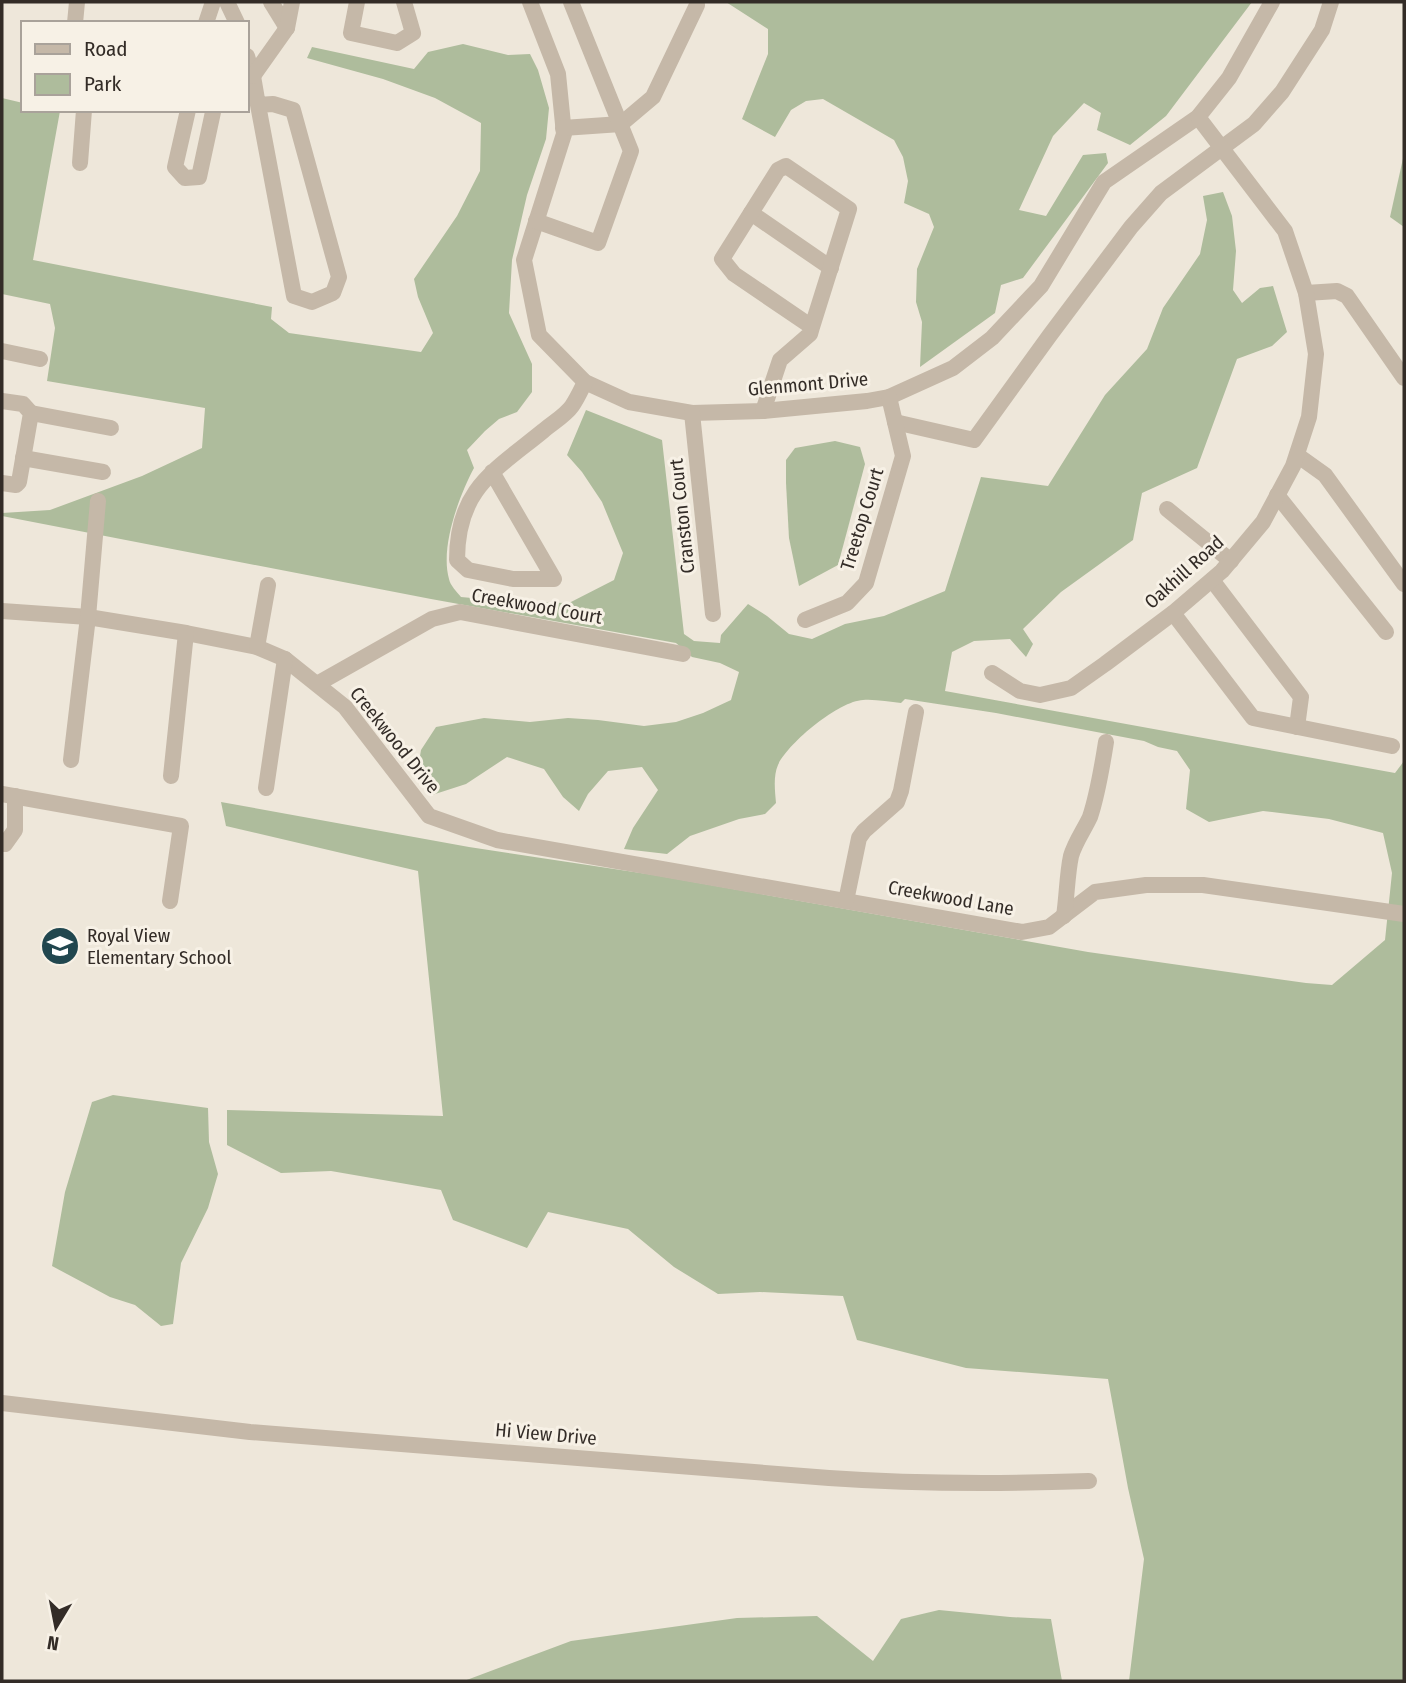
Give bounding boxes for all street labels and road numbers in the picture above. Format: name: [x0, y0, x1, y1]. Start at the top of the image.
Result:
street label: Glenmont Drive: [747, 367, 869, 401]
street label: Cranston Court: [664, 457, 699, 575]
street label: Treetop Court: [836, 464, 889, 573]
street label: Oakhill Road: [1140, 530, 1228, 614]
street label: Creekwood Court: [470, 583, 605, 629]
street label: Creekwood Drive: [345, 682, 445, 798]
street label: Creekwood Lane: [886, 876, 1016, 920]
street label: Hi View Drive: [494, 1418, 598, 1450]

